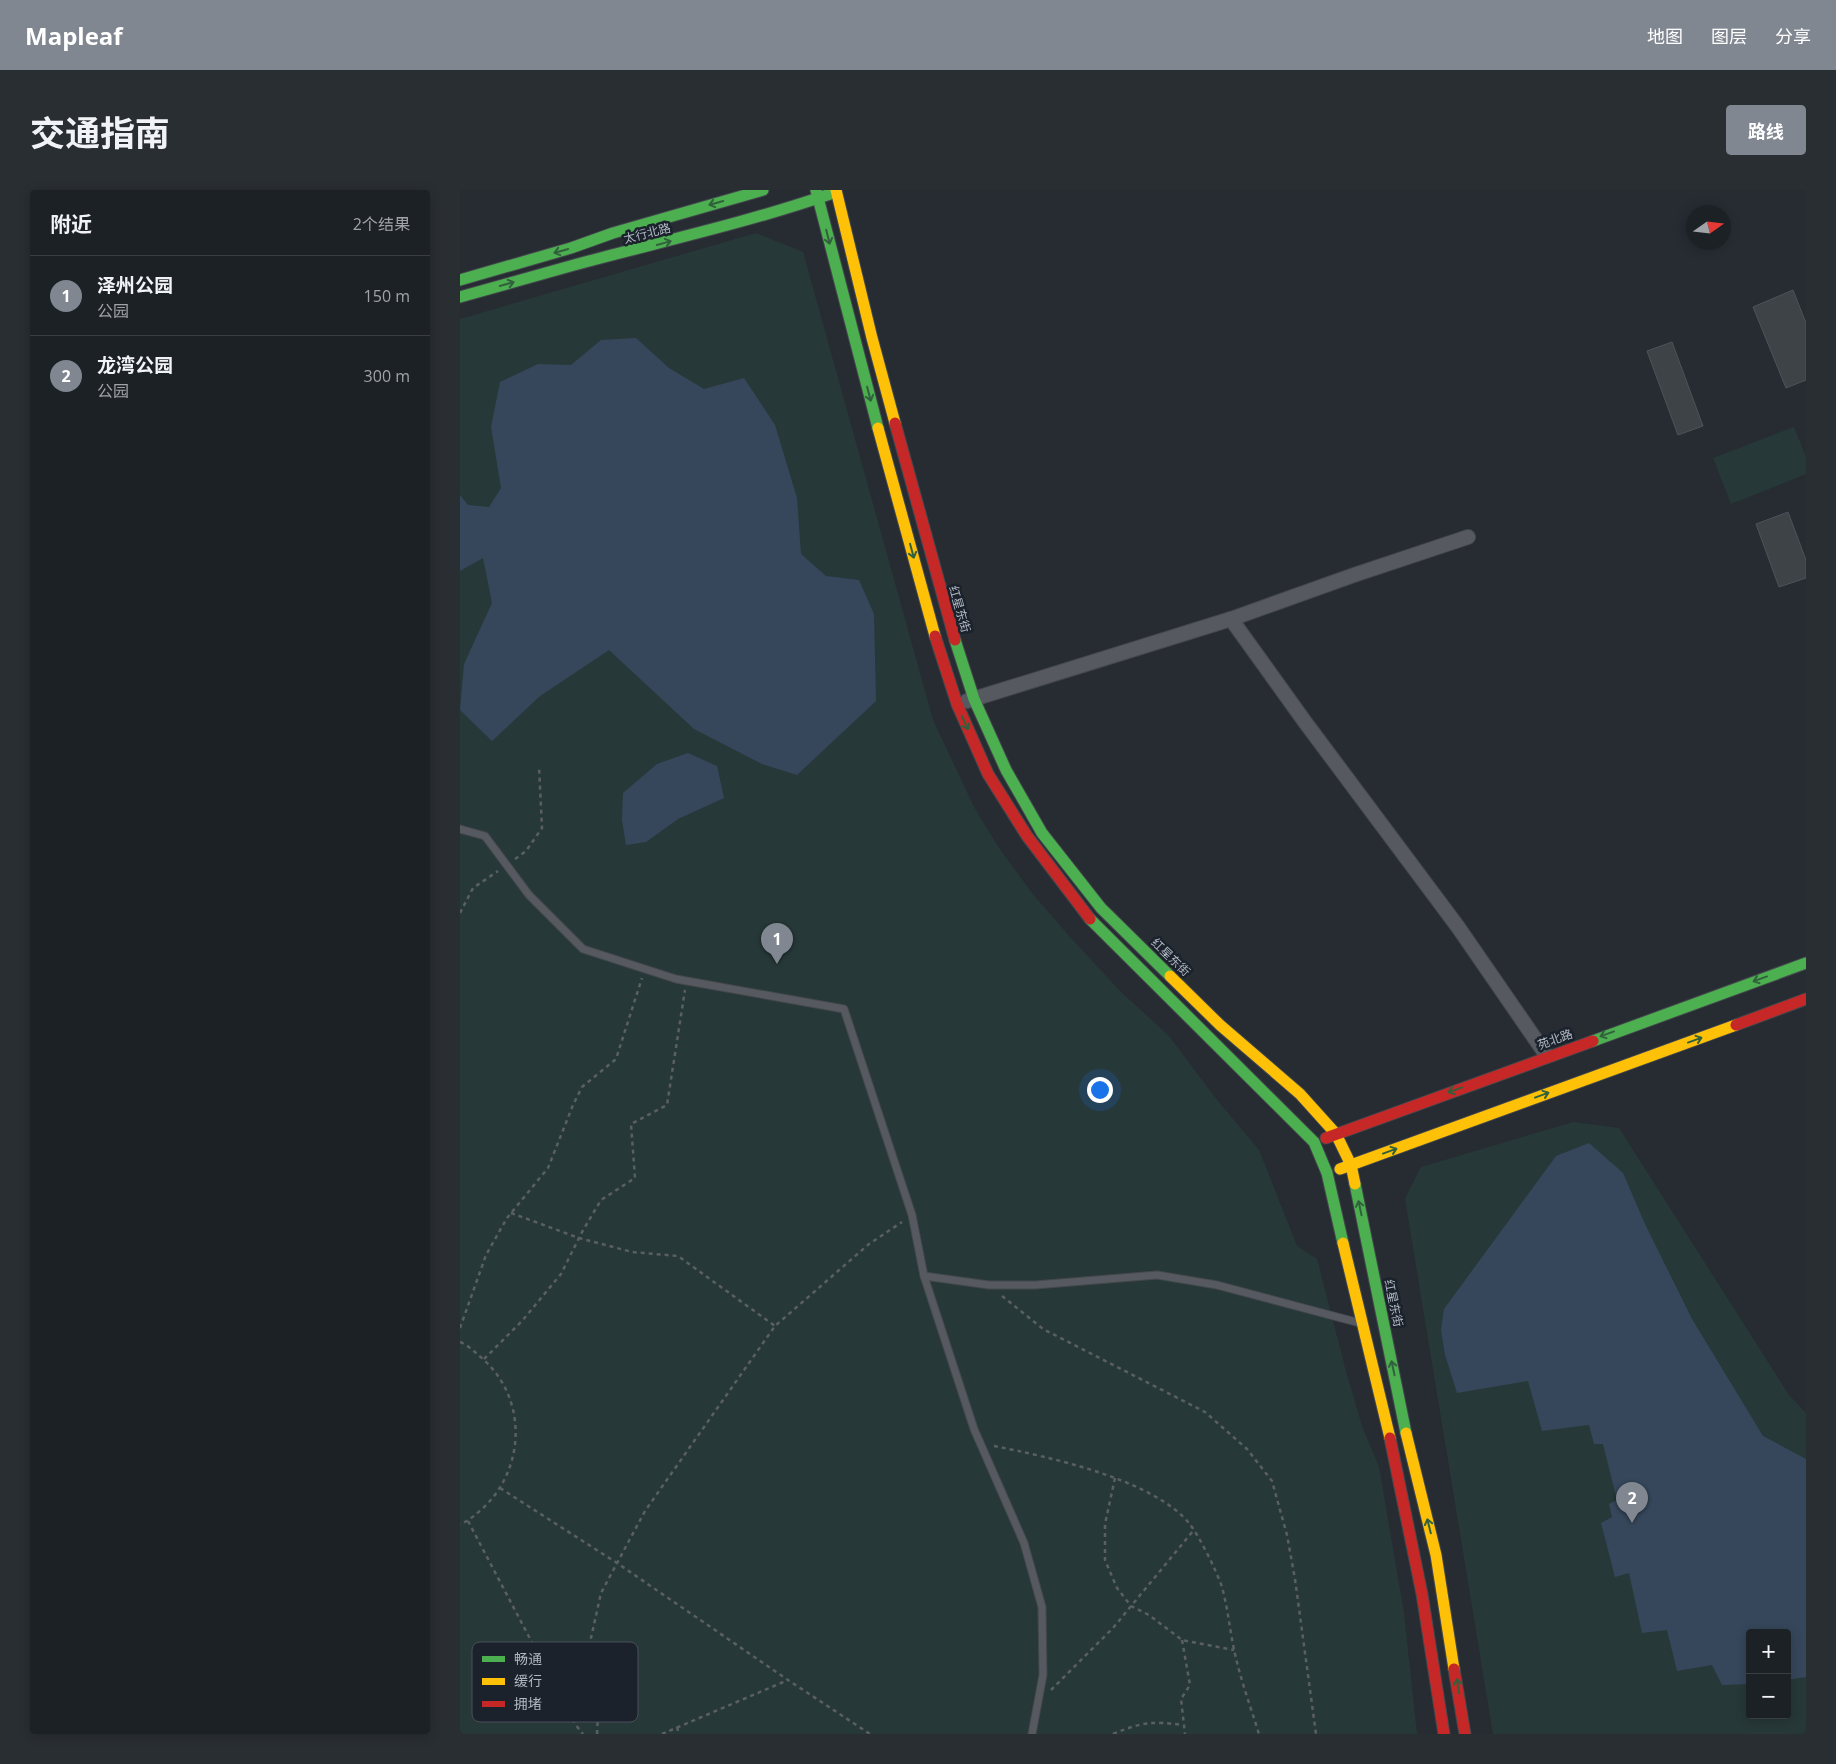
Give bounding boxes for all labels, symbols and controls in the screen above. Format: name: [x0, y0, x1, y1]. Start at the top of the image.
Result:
text: Mapleaf: [25, 19, 123, 52]
text: 地图: [1647, 24, 1683, 48]
text: 图层: [1711, 24, 1747, 48]
text: 分享: [1775, 24, 1811, 48]
button: 路线: [1726, 105, 1806, 155]
text: 交通指南: [30, 109, 170, 156]
one-way arrow: [708, 199, 724, 209]
north arrow: [1686, 205, 1731, 250]
text: 附近: [50, 210, 92, 238]
text: 2个结果: [353, 213, 410, 235]
street label: 太行北路: [622, 219, 672, 247]
one-way arrow: [824, 229, 834, 245]
one-way arrow: [656, 238, 672, 247]
one-way arrow: [553, 247, 569, 257]
text: 泽州公园: [97, 272, 173, 298]
one-way arrow: [499, 278, 515, 288]
text: 1: [61, 285, 71, 307]
text: 150 m: [364, 285, 410, 307]
text: 公园: [97, 300, 129, 322]
text: 龙湾公园: [97, 352, 173, 378]
text: 2: [61, 365, 71, 387]
text: 300 m: [364, 365, 410, 387]
text: 公园: [97, 380, 129, 402]
one-way arrow: [865, 386, 874, 402]
one-way arrow: [907, 543, 917, 559]
street label: 红星东街: [945, 584, 975, 634]
one-way arrow: [961, 715, 971, 730]
pin: 1: [761, 923, 793, 964]
street label: 红星东街: [1148, 934, 1194, 980]
one-way arrow: [1753, 975, 1768, 984]
street label: 苑北路: [1535, 1025, 1575, 1053]
one-way arrow: [1600, 1030, 1615, 1039]
one-way arrow: [1687, 1035, 1702, 1044]
your location: [1087, 1077, 1113, 1103]
one-way arrow: [1447, 1086, 1463, 1095]
one-way arrow: [1534, 1090, 1549, 1099]
one-way arrow: [1381, 1146, 1397, 1155]
one-way arrow: [1355, 1201, 1365, 1217]
street label: 红星东街: [1381, 1278, 1407, 1328]
one-way arrow: [1388, 1360, 1397, 1376]
pin: 2: [1616, 1482, 1648, 1523]
one-way arrow: [1424, 1518, 1433, 1534]
map controls: [1746, 1629, 1791, 1719]
button: +: [1746, 1629, 1791, 1674]
legend: [472, 1642, 638, 1722]
text: 畅通: [514, 1649, 542, 1668]
text: 缓行: [514, 1671, 542, 1690]
button: −: [1746, 1674, 1791, 1719]
one-way arrow: [1452, 1678, 1462, 1694]
text: 拥堵: [514, 1694, 542, 1713]

